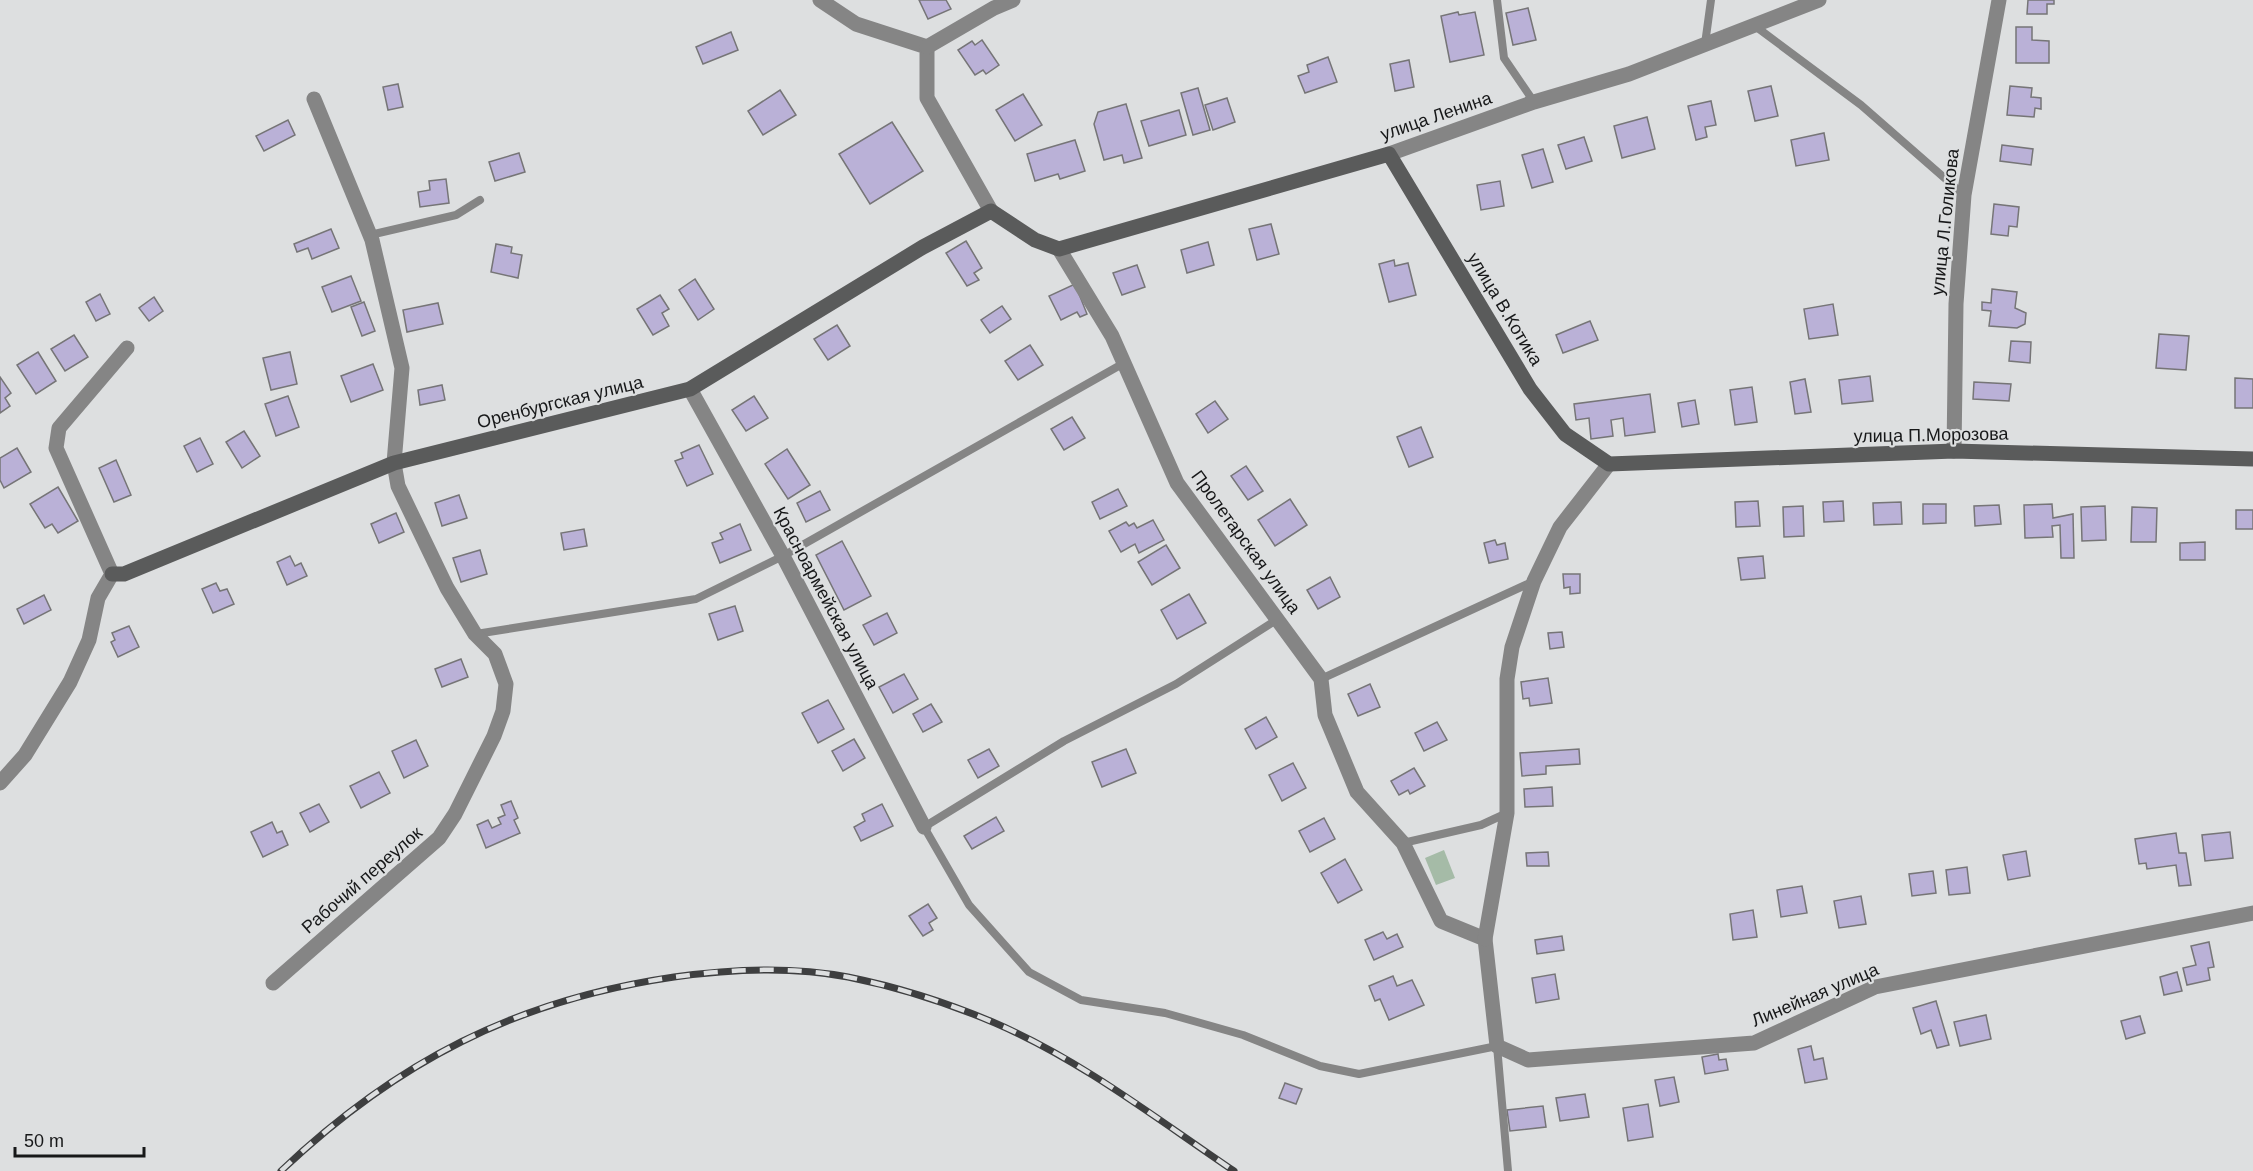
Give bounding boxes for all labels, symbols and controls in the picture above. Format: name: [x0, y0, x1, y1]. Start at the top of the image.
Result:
street label: улица Ленина: [1378, 87, 1495, 144]
street label: улица Л.Голикова: [1927, 147, 1963, 296]
street label: улица В.Котика: [1463, 249, 1547, 370]
street label: Оренбургская улица: [475, 371, 646, 432]
street label: улица П.Морозова: [1853, 424, 2010, 446]
street label: Пролетарская улица: [1187, 467, 1305, 618]
street label: Красноармейская улица: [769, 503, 883, 693]
street label: Рабочий переулок: [298, 822, 426, 938]
street label: Линейная улица: [1748, 959, 1882, 1031]
scale bar: [15, 1120, 144, 1158]
text: 50 m: [24, 1131, 64, 1151]

